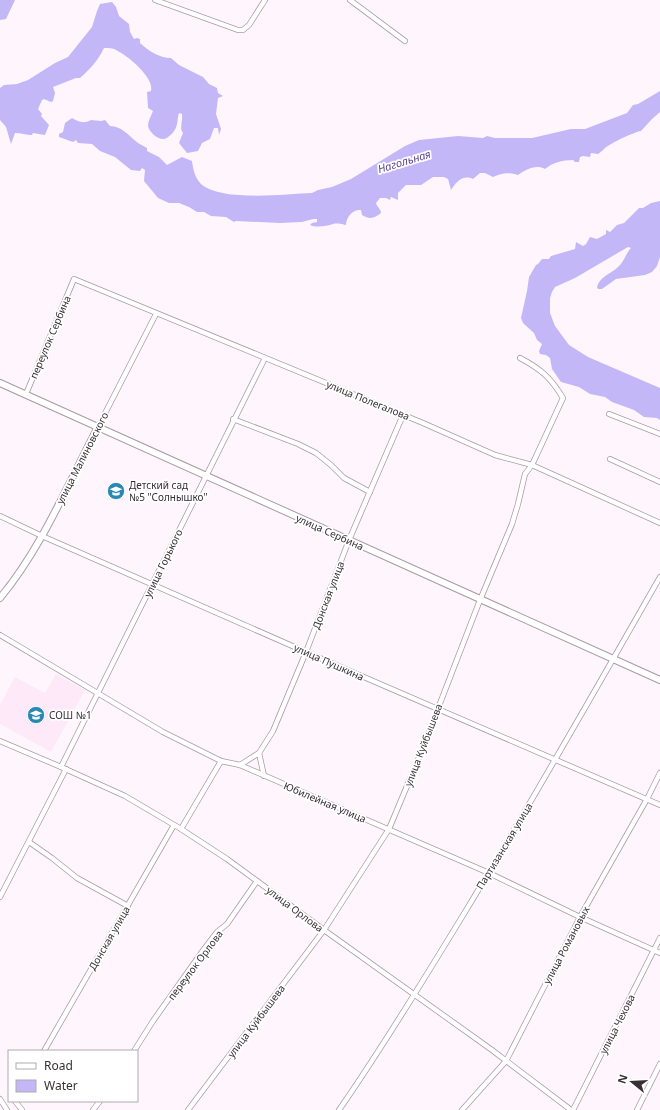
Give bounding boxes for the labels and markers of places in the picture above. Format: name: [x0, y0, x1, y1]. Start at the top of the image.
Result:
place label: Детский сад №5 "Солнышко": [129, 478, 208, 504]
school or university icon: Детский сад №5 "Солнышко": [106, 481, 126, 501]
school or university icon: СОШ №1: [26, 705, 46, 725]
place label: СОШ №1: [49, 708, 92, 722]

